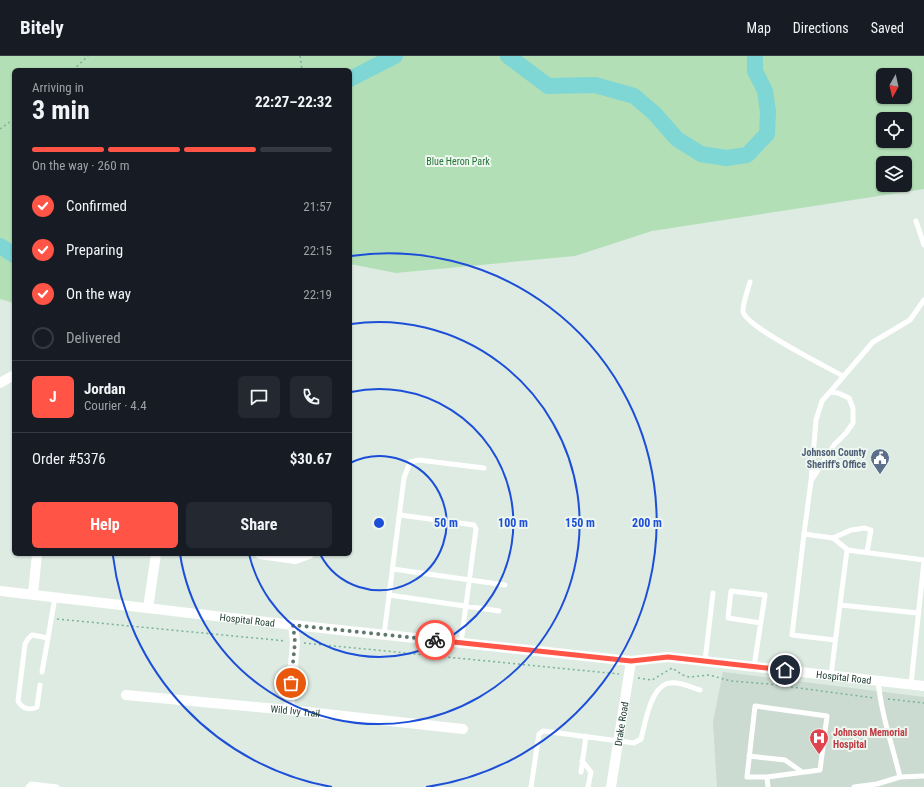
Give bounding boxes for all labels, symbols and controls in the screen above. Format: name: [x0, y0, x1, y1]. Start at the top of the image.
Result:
text: Bitely: [20, 16, 64, 39]
text: Map: [747, 20, 771, 36]
text: Directions: [793, 20, 849, 36]
text: Saved: [871, 20, 904, 36]
north arrow: [876, 68, 912, 104]
map controls: [876, 68, 912, 192]
text: Arriving in: [32, 80, 84, 95]
text: 22:27–22:32: [255, 93, 332, 111]
text: 3 min: [32, 95, 90, 125]
button: locate: [876, 112, 912, 148]
park label: Blue Heron Park: [426, 156, 490, 167]
button: layers: [876, 156, 912, 192]
text: On the way · 260 m: [32, 158, 129, 173]
icon: check: [32, 195, 54, 217]
text: Confirmed: [66, 197, 127, 215]
text: 21:57: [303, 199, 332, 214]
icon: check: [32, 239, 54, 261]
text: Preparing: [66, 241, 123, 259]
text: 22:15: [303, 243, 332, 258]
icon: check: [32, 283, 54, 305]
text: On the way: [66, 285, 131, 303]
text: 22:19: [303, 287, 332, 302]
text: Delivered: [66, 329, 121, 347]
button: chat: [238, 376, 280, 418]
button: phone: [290, 376, 332, 418]
text: Jordan: [84, 380, 126, 398]
text: J: [49, 388, 57, 406]
text: Courier · 4.4: [84, 398, 147, 413]
place label: Johnson County Sheriff's Office: [802, 447, 867, 470]
public building icon: Johnson County Sheriff's Office: [869, 447, 891, 475]
text: Order #5376: [32, 450, 106, 468]
text: $30.67: [290, 450, 332, 468]
button: Help: [32, 502, 178, 548]
button: Share: [186, 502, 332, 548]
centre of rings: [372, 516, 386, 530]
text: 50 m: [434, 516, 458, 530]
text: 100 m: [498, 516, 528, 530]
text: 150 m: [565, 516, 595, 530]
text: 200 m: [632, 516, 662, 530]
street label: Hospital Road: [219, 612, 276, 629]
courier: [415, 620, 455, 660]
icon: bike: [424, 629, 446, 651]
pin: [768, 653, 802, 687]
icon: home: [774, 659, 796, 681]
pin: [274, 666, 308, 700]
street label: Hospital Road: [816, 669, 872, 686]
icon: bag: [280, 672, 302, 694]
street label: Drake Road: [613, 701, 630, 747]
street label: Wild Ivy Trail: [270, 703, 320, 719]
hospital icon: Johnson Memorial Hospital: [808, 727, 830, 755]
place label: Johnson Memorial Hospital: [833, 727, 907, 750]

